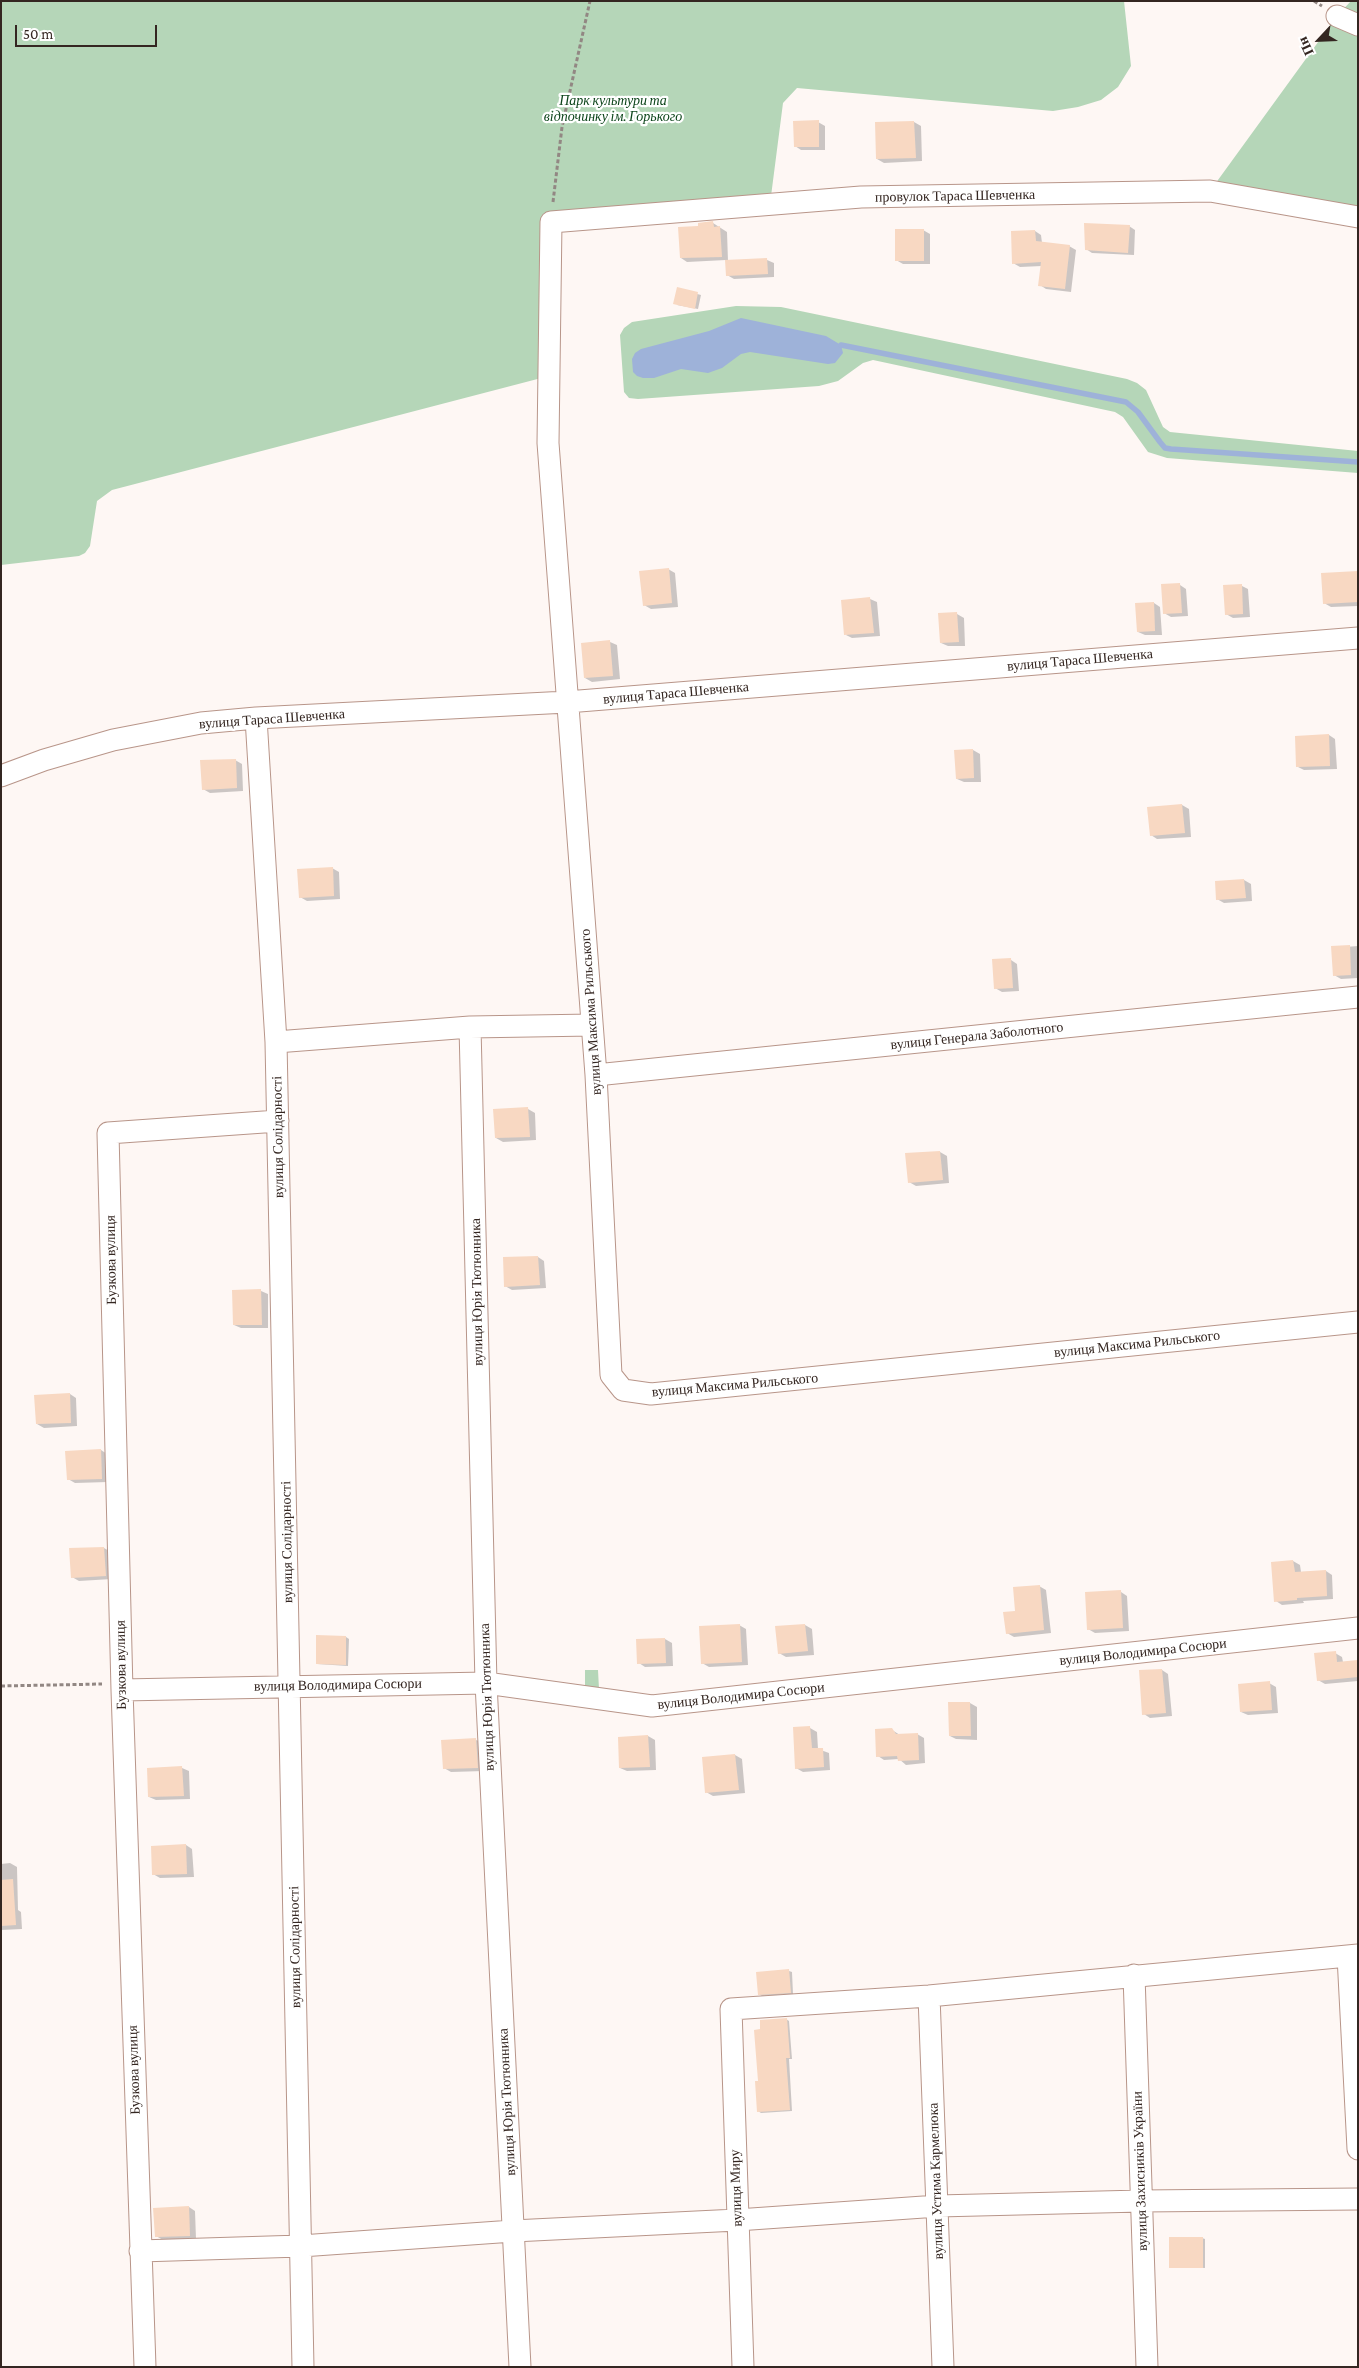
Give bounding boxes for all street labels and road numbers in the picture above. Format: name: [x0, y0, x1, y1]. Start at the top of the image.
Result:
street label: провулок Тараса Шевченка: [875, 186, 1035, 206]
street label: вулиця Тараса Шевченка: [1006, 645, 1154, 675]
street label: вулиця Тараса Шевченка: [602, 678, 750, 708]
street label: вулиця Тараса Шевченка: [198, 706, 346, 732]
street label: вулиця Максима Рильського: [577, 928, 605, 1096]
street label: вулиця Генерала Заболотного: [890, 1019, 1064, 1053]
street label: вулиця Солідарності: [269, 1076, 287, 1198]
street label: Бузкова вулиця: [102, 1215, 120, 1305]
street label: вулиця Юрія Тютюнника: [467, 1218, 487, 1366]
street label: вулиця Максима Рильського: [1053, 1327, 1221, 1361]
street label: вулиця Максима Рильського: [651, 1369, 819, 1401]
street label: вулиця Солідарності: [278, 1481, 296, 1603]
street label: Бузкова вулиця: [112, 1620, 130, 1710]
street label: вулиця Юрія Тютюнника: [476, 1623, 498, 1771]
street label: вулиця Володимира Сосюри: [1059, 1635, 1227, 1669]
street label: вулиця Володимира Сосюри: [254, 1675, 422, 1695]
street label: вулиця Володимира Сосюри: [657, 1679, 825, 1713]
street label: вулиця Солідарності: [286, 1886, 304, 2008]
street label: Бузкова вулиця: [124, 2025, 144, 2115]
street label: вулиця Юрія Тютюнника: [495, 2028, 519, 2176]
street label: вулиця Захисників України: [1129, 2091, 1151, 2251]
street label: вулиця Устима Кармелюка: [925, 2102, 947, 2260]
street label: вулиця Миру: [726, 2149, 746, 2227]

